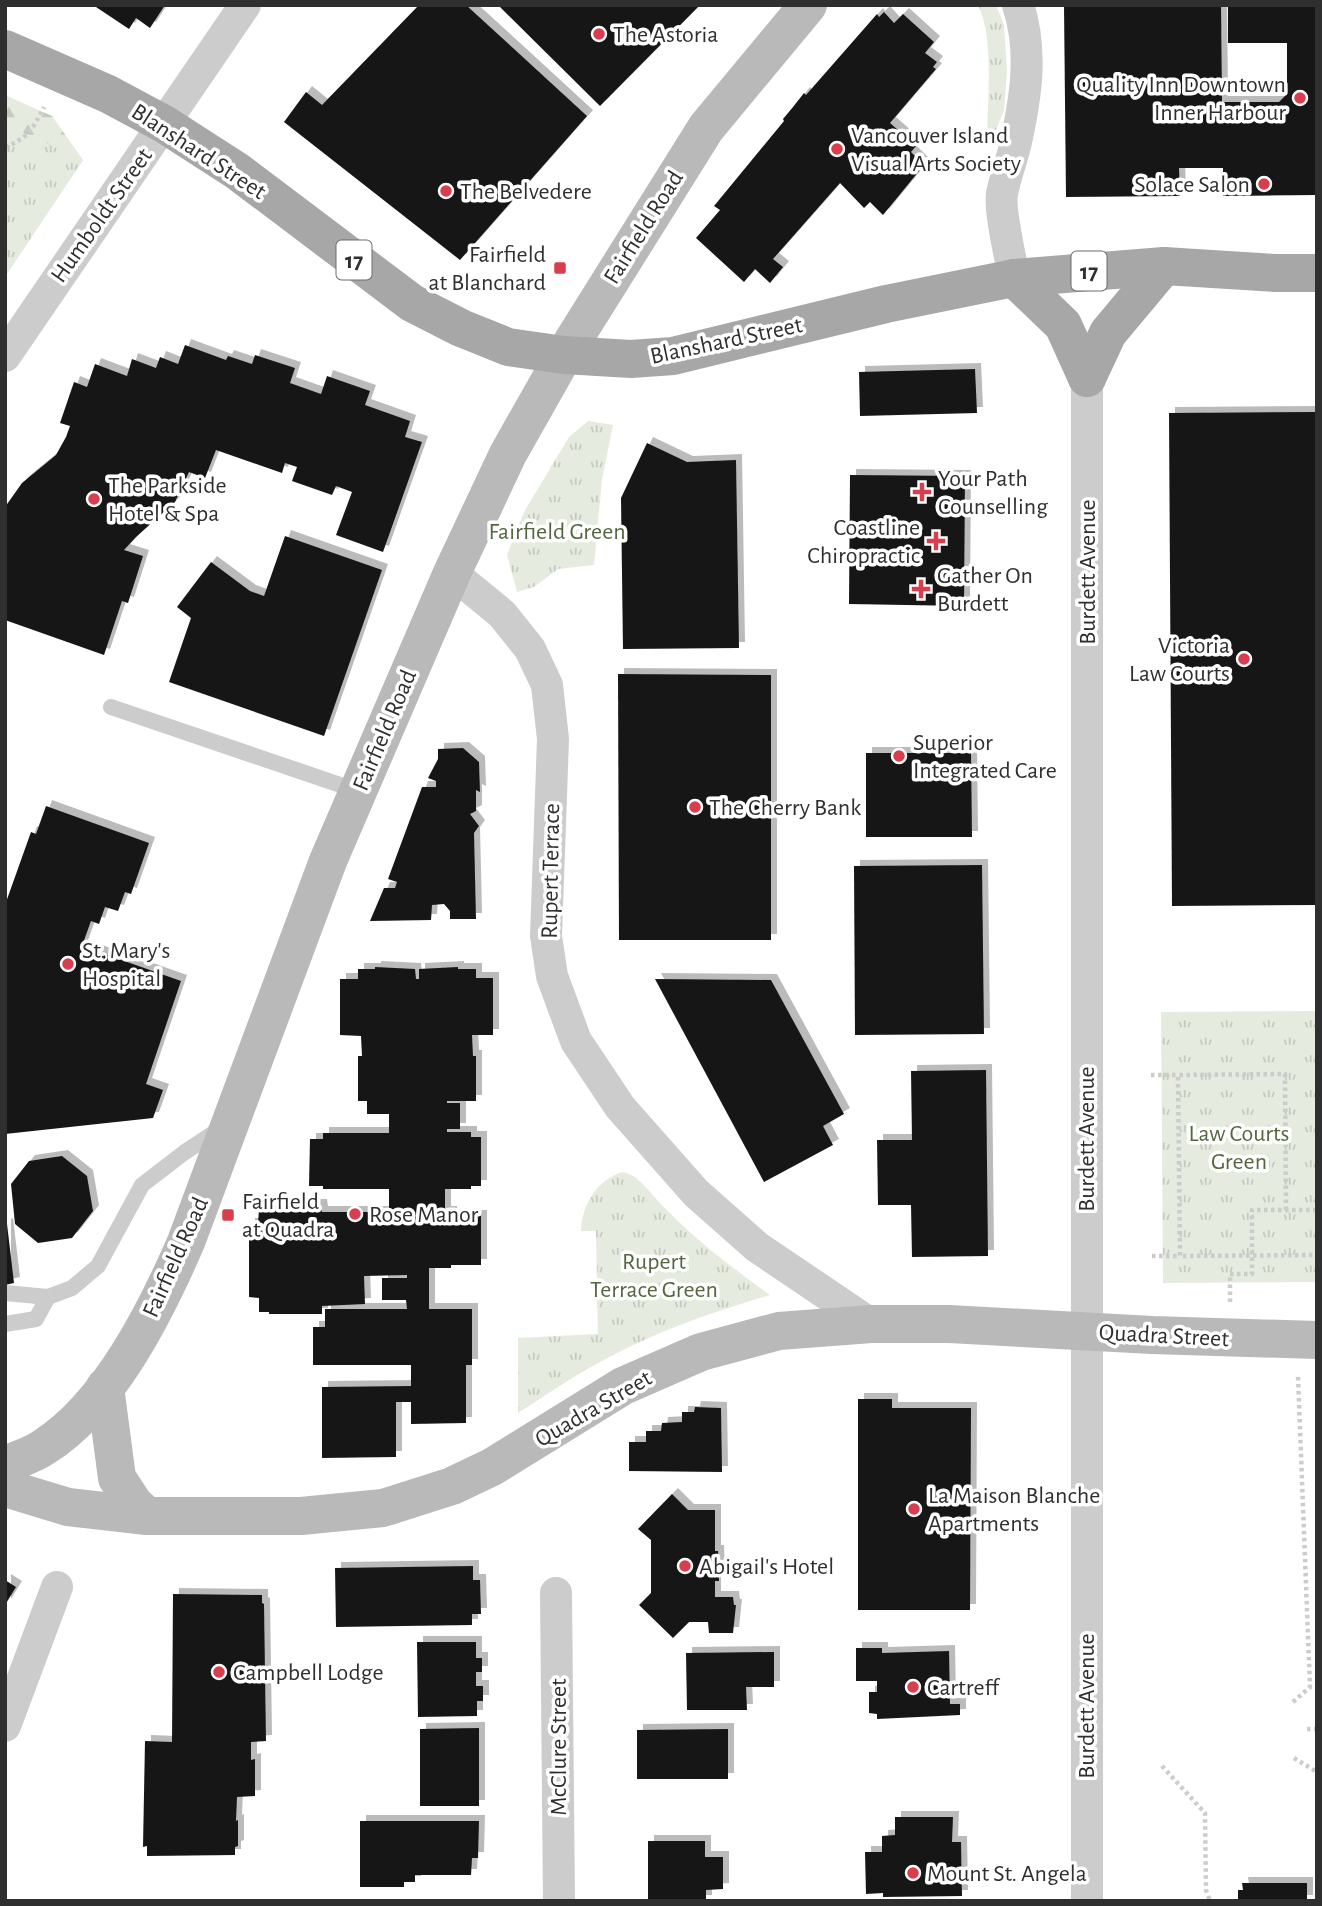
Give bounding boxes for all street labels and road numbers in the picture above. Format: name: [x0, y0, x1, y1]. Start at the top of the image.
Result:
street label: Blanshard Street: [127, 100, 270, 204]
street label: Humboldt Street: [47, 144, 157, 287]
street label: Fairfield Road: [600, 167, 688, 289]
road number: 17: [336, 241, 372, 280]
road number: 17: [1072, 252, 1106, 290]
street label: Blanshard Street: [648, 313, 805, 369]
street label: Burdett Avenue: [1076, 499, 1100, 645]
street label: Fairfield Road: [349, 666, 421, 794]
street label: Rupert Terrace: [538, 803, 564, 939]
street label: Burdett Avenue: [1075, 1066, 1099, 1212]
street label: Fairfield Road: [139, 1194, 213, 1321]
street label: Quadra Street: [1098, 1321, 1230, 1351]
street label: Quadra Street: [531, 1366, 656, 1452]
street label: Burdett Avenue: [1075, 1633, 1099, 1779]
street label: McClure Street: [547, 1678, 571, 1816]

